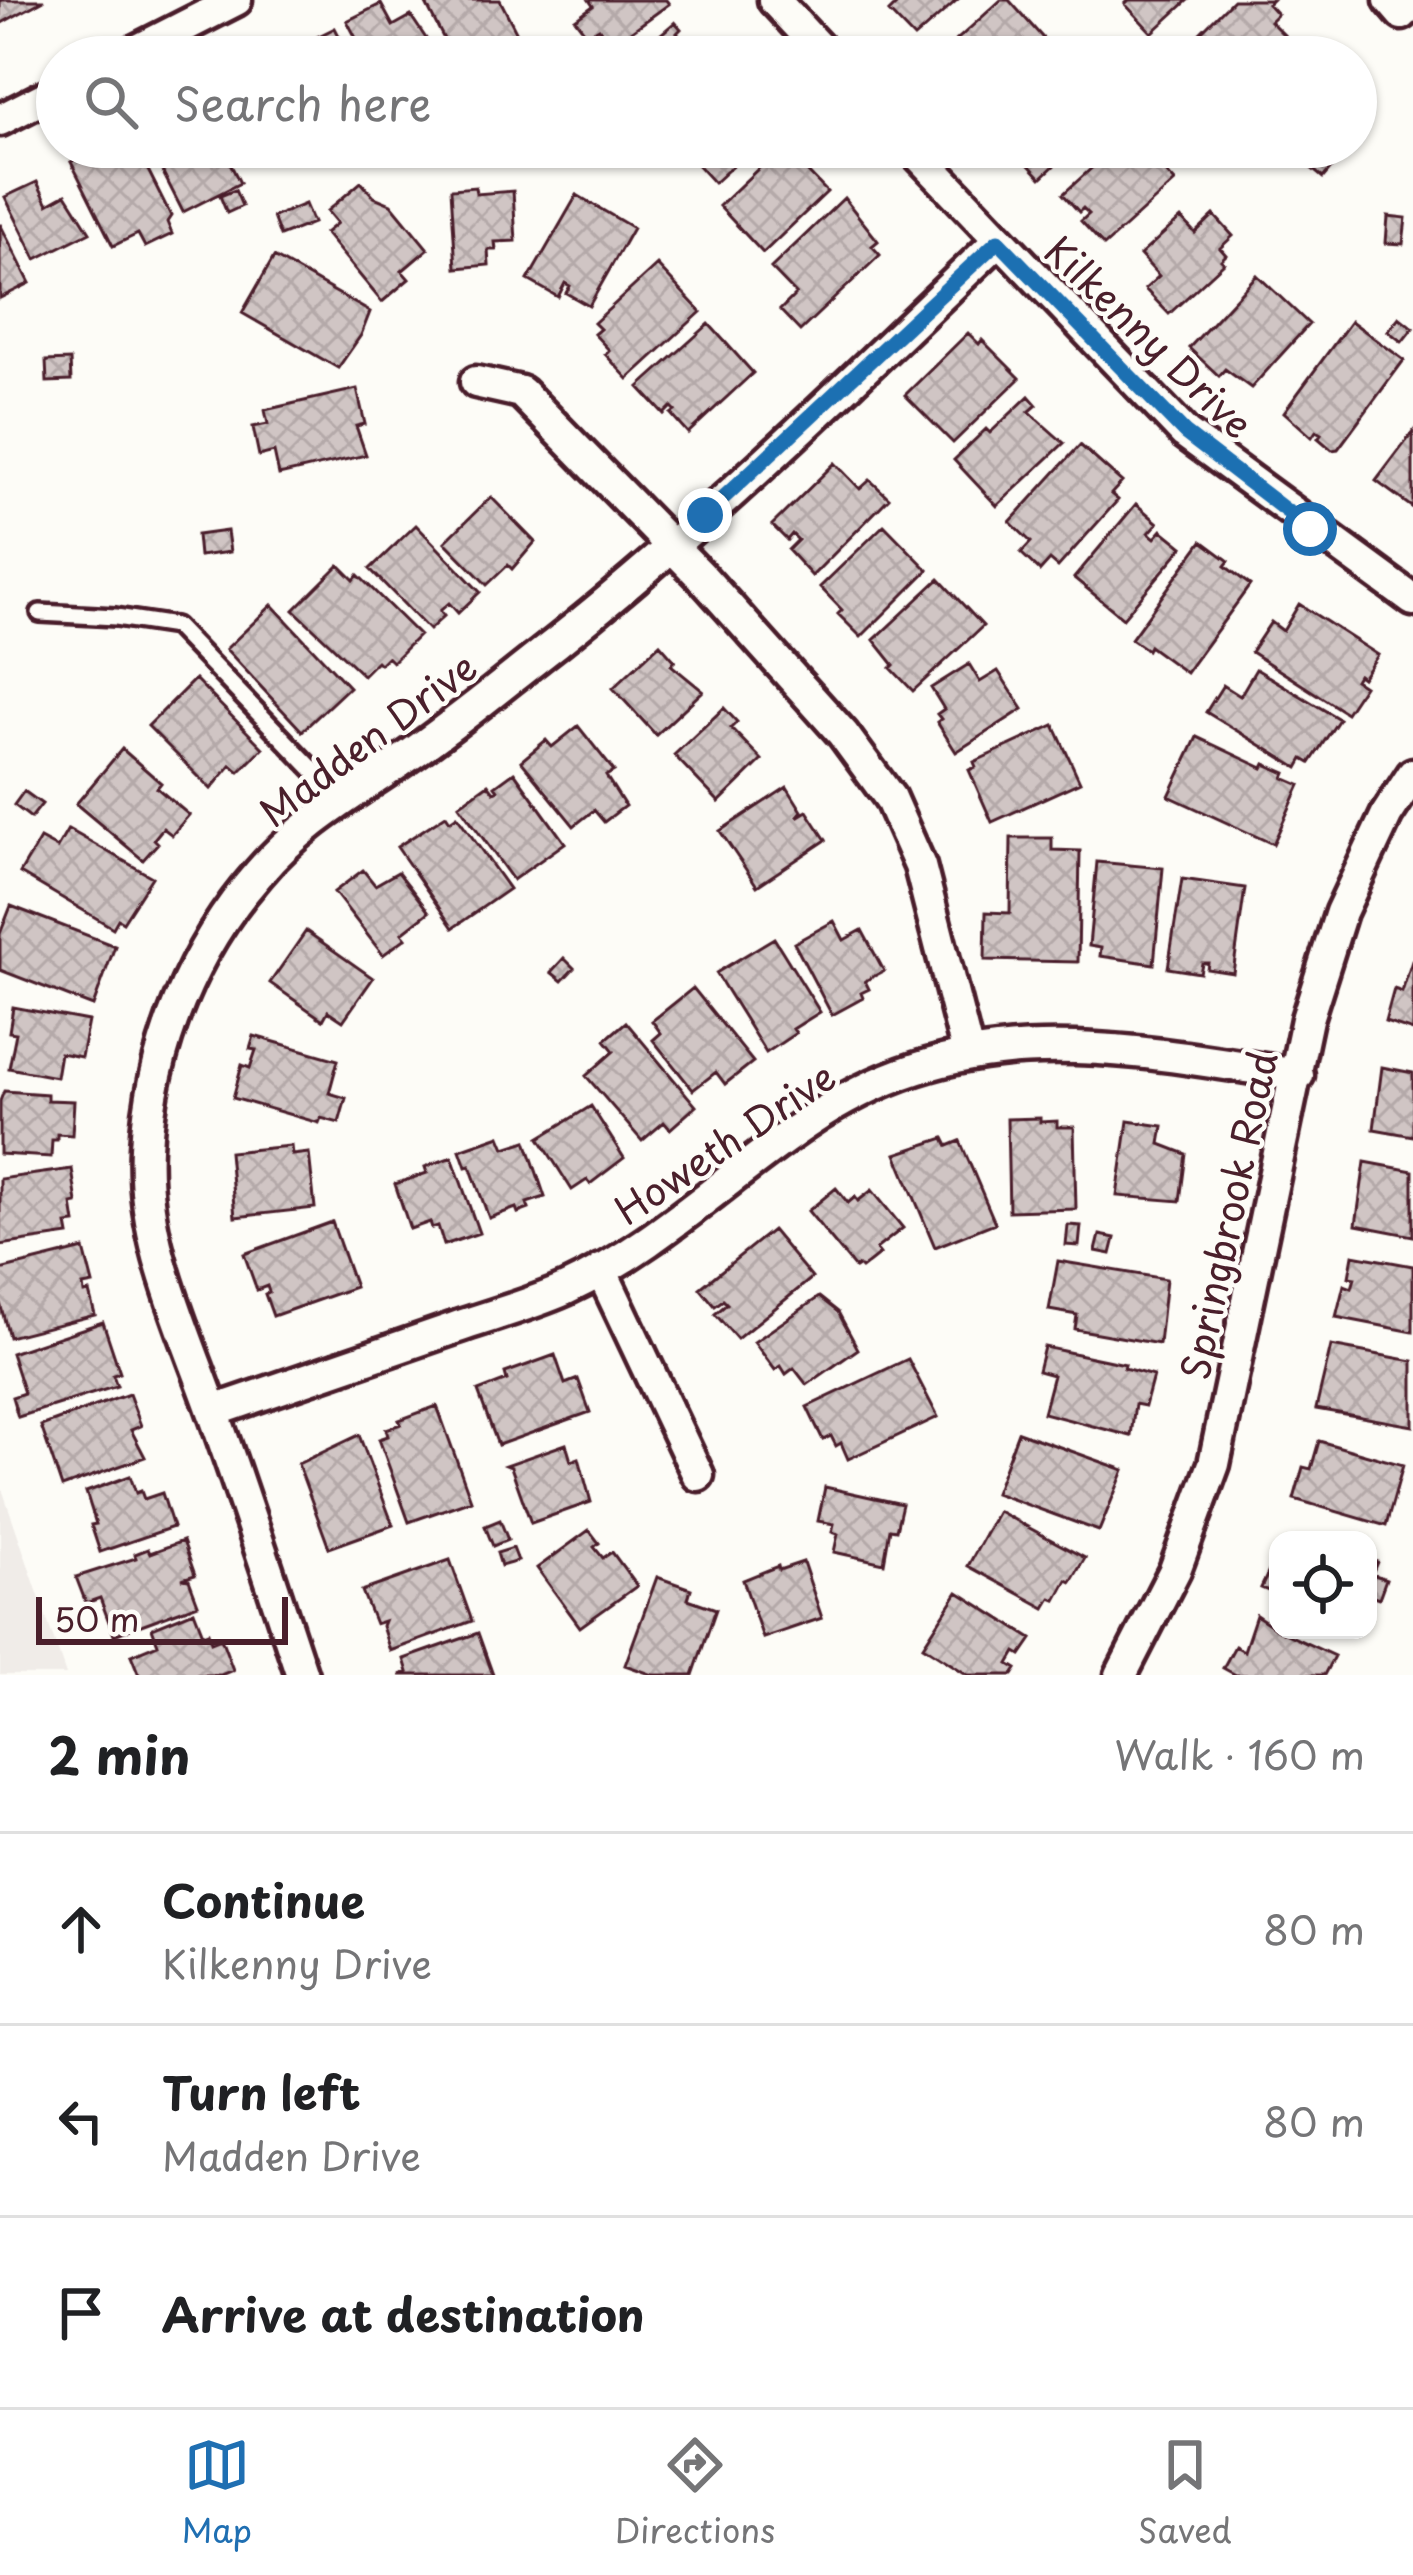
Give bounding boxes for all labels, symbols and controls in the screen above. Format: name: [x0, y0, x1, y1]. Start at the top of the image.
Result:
search box: [36, 36, 1377, 168]
text: Search here: [174, 68, 431, 136]
icon: search: [78, 69, 144, 135]
street label: Kilkenny Drive: [1032, 221, 1268, 451]
route end: [678, 488, 732, 542]
route start: [1283, 502, 1337, 556]
street label: Madden Drive: [246, 637, 488, 839]
street label: Springbrook Road: [1163, 1045, 1291, 1385]
street label: Howeth Drive: [602, 1046, 846, 1238]
map controls: [1269, 1531, 1377, 1639]
button: locate: [1269, 1531, 1377, 1639]
scale bar: [36, 1591, 288, 1644]
text: 50 m: [54, 1593, 140, 1643]
text: 2 min: [48, 1715, 190, 1792]
text: Walk · 160 m: [1115, 1724, 1365, 1783]
text: Continue: [162, 1865, 365, 1933]
icon: ahead: [48, 1896, 114, 1962]
text: 80 m: [1263, 1899, 1365, 1958]
text: Kilkenny Drive: [162, 1933, 432, 1992]
text: Turn left: [162, 2057, 361, 2125]
icon: left: [48, 2088, 114, 2154]
text: 80 m: [1263, 2091, 1365, 2150]
text: Madden Drive: [162, 2125, 421, 2184]
text: Arrive at destination: [162, 2279, 645, 2347]
icon: arrive: [48, 2280, 114, 2346]
tab: Map: [181, 2432, 252, 2554]
tab: Directions: [615, 2432, 775, 2554]
tab: Saved: [1138, 2432, 1232, 2554]

